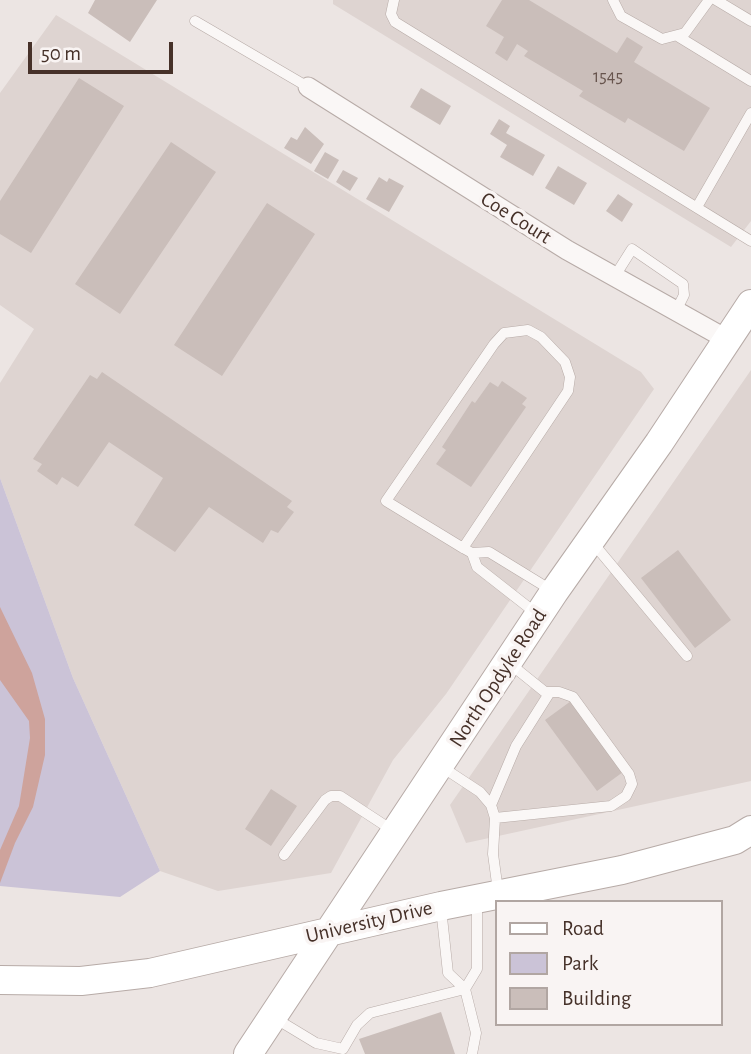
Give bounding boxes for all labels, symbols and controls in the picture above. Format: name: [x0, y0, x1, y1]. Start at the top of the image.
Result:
scale bar: [32, 28, 177, 72]
text: 50 m: [41, 43, 81, 64]
house number: 1545: [593, 66, 623, 88]
street label: Coe Court: [476, 186, 556, 250]
street label: North Opdyke Road: [444, 604, 552, 752]
street label: University Drive: [303, 895, 435, 949]
legend: [496, 900, 723, 1026]
text: Road: [562, 918, 604, 939]
text: Park: [562, 953, 598, 974]
text: Building: [562, 988, 631, 1009]

